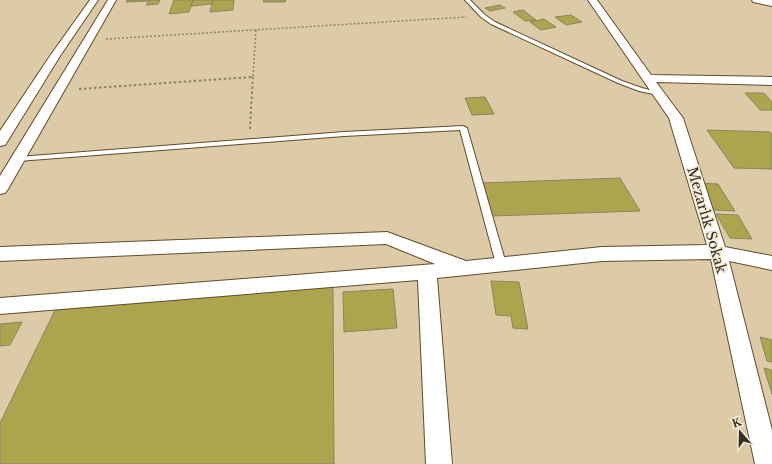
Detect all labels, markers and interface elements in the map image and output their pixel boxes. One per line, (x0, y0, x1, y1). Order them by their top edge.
street label: Mezarlık Sokak (683, 165, 731, 276)
north arrow (720, 412, 760, 452)
text: K (730, 414, 744, 431)

